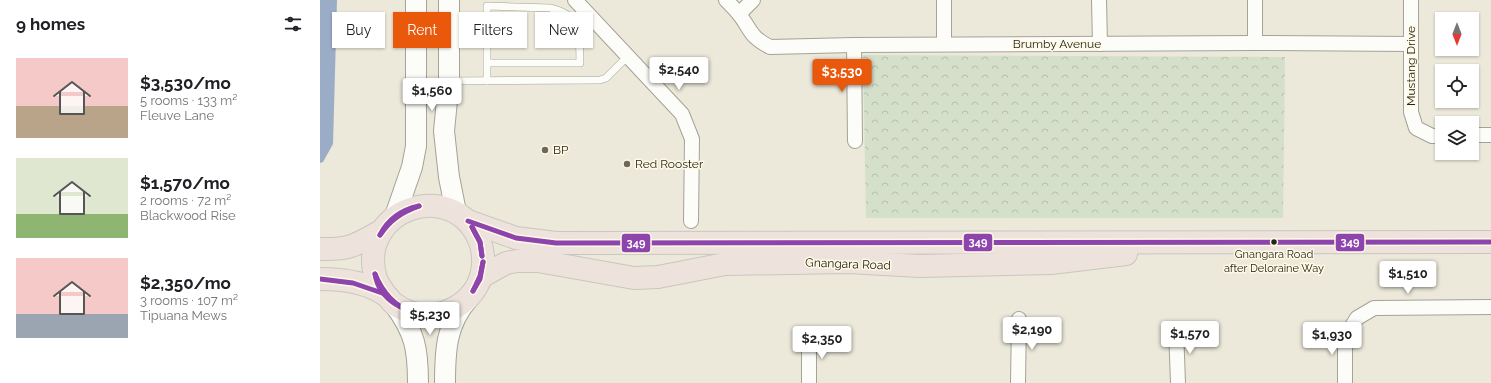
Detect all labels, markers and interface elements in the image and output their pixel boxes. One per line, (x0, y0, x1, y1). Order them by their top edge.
chip: Buy (332, 12, 385, 48)
chip: Rent (393, 12, 451, 48)
chip: Filters (459, 12, 527, 48)
chip: New (535, 12, 593, 48)
north arrow (1435, 12, 1479, 56)
map controls (1435, 12, 1479, 160)
icon: filters (282, 13, 304, 35)
text: 9 homes (16, 14, 85, 34)
street label: Mustang Drive (1404, 26, 1418, 106)
street label: Brumby Avenue (1013, 37, 1101, 51)
pin: $2,540 (646, 57, 712, 91)
pin: $3,530 (809, 59, 875, 93)
text: $2,540 (658, 62, 700, 77)
text: $3,530 (822, 64, 862, 79)
button: locate (1435, 64, 1479, 108)
text: $3,530/mo (140, 73, 231, 93)
icon: home (48, 74, 96, 122)
pin: $1,560 (399, 78, 465, 112)
text: $1,560 (412, 83, 452, 98)
text: 5 rooms · 133 m² (140, 93, 237, 108)
text: Fleuve Lane (140, 108, 214, 123)
button: layers (1435, 116, 1479, 160)
place label: BP (553, 143, 569, 157)
marker: BP (540, 145, 550, 155)
place label: Red Rooster (635, 157, 704, 171)
marker: Red Rooster (622, 159, 632, 169)
text: $1,570/mo (140, 173, 230, 193)
icon: home (48, 174, 96, 222)
text: 2 rooms · 72 m² (140, 193, 231, 208)
text: Blackwood Rise (140, 208, 236, 223)
line badge: 349 (621, 233, 651, 253)
line badge: 349 (963, 233, 993, 252)
line badge: 349 (1335, 233, 1365, 252)
text: 349 (969, 236, 988, 249)
text: 349 (1341, 236, 1360, 249)
text: 349 (627, 237, 646, 250)
marker: Gnangara Road after Deloraine Way (1269, 237, 1279, 247)
place label: Gnangara Road after Deloraine Way (1224, 248, 1324, 275)
street label: Gnangara Road (805, 256, 891, 272)
pin: $1,510 (1375, 261, 1441, 295)
text: $1,510 (1388, 266, 1428, 281)
text: $2,350/mo (140, 273, 231, 293)
icon: home (48, 274, 96, 322)
text: 3 rooms · 107 m² (140, 293, 238, 308)
pin: $5,230 (397, 302, 463, 336)
text: $5,230 (409, 307, 451, 322)
text: Tipuana Mews (140, 308, 227, 323)
pin: $2,190 (999, 317, 1065, 351)
pin: $1,570 (1157, 321, 1223, 355)
text: $2,190 (1012, 322, 1052, 337)
pin: $1,930 (1299, 322, 1365, 356)
pin: $2,350 (789, 326, 855, 360)
text: $1,570 (1170, 326, 1210, 341)
text: $1,930 (1312, 327, 1352, 342)
text: $2,350 (801, 331, 843, 346)

